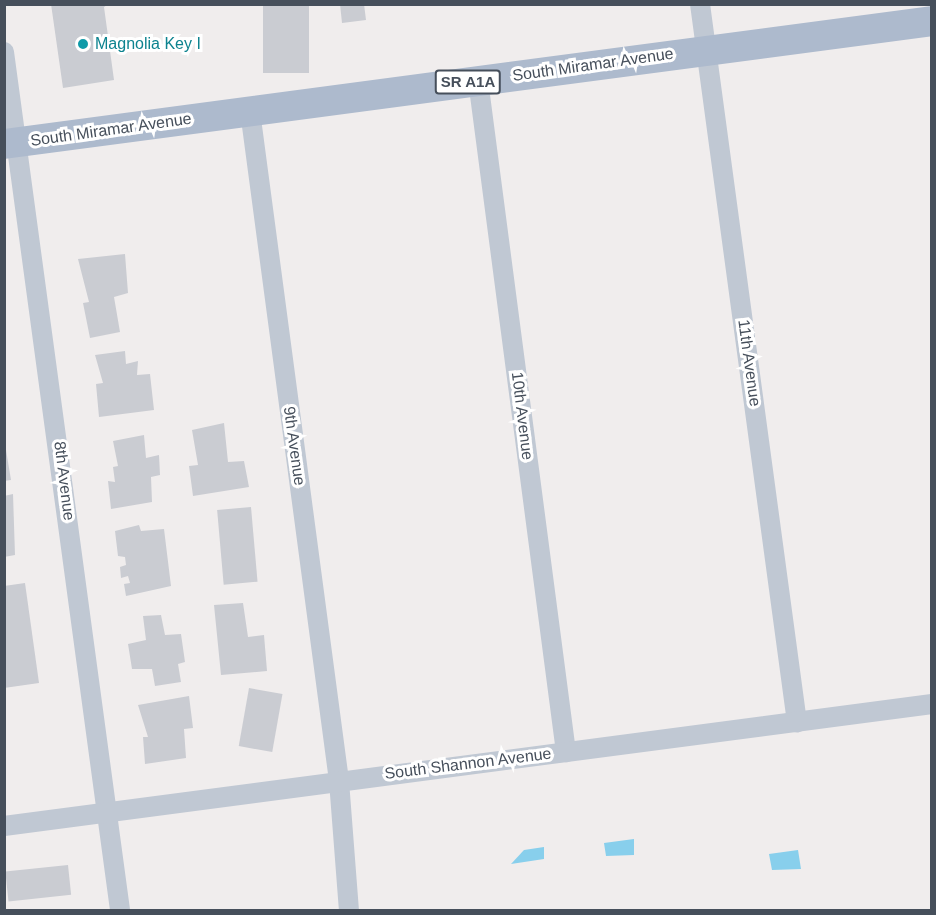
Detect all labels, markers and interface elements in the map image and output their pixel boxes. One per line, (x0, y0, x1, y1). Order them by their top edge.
place label: Magnolia Key I (95, 34, 201, 54)
marker: Magnolia Key I (76, 37, 90, 51)
street label: South Miramar Avenue (511, 44, 675, 86)
road number: SR A1A (434, 70, 502, 94)
street label: South Miramar Avenue (29, 109, 193, 151)
street label: 11th Avenue (733, 318, 765, 408)
street label: 10th Avenue (507, 370, 537, 462)
street label: 9th Avenue (279, 405, 309, 487)
street label: 8th Avenue (50, 440, 78, 522)
street label: South Shannon Avenue (383, 744, 553, 784)

